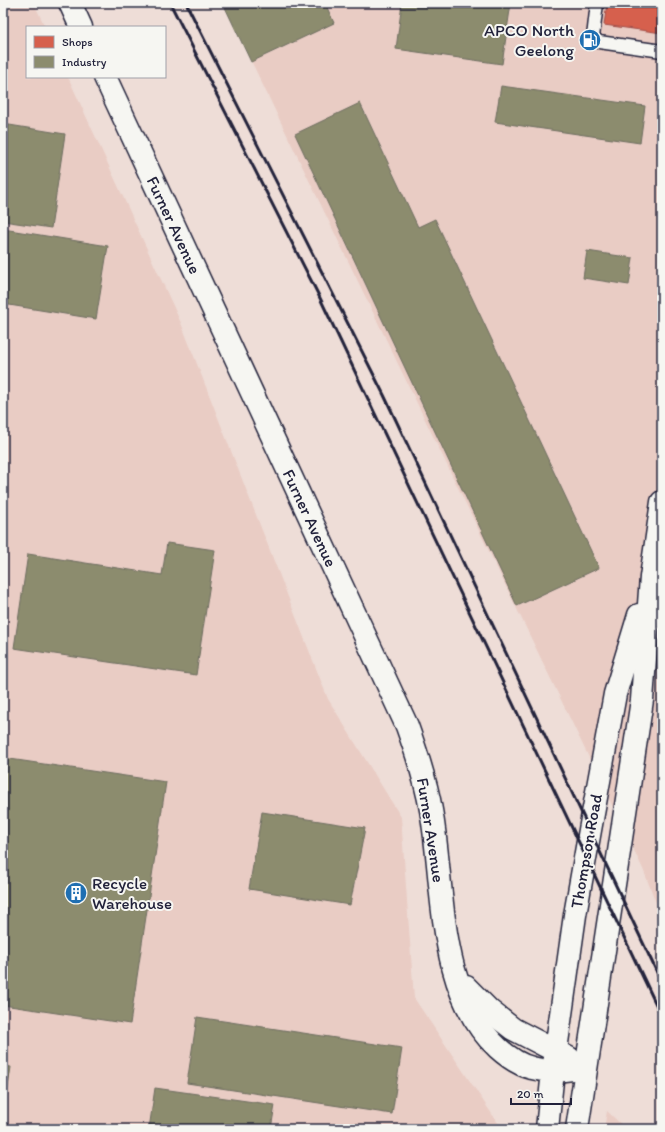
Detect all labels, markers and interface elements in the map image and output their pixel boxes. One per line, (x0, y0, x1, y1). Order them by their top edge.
place label: APCO North Geelong (484, 20, 574, 60)
legend (26, 26, 166, 78)
fuel station icon: APCO North Geelong (577, 27, 603, 53)
text: Shops (62, 35, 93, 49)
text: Industry (62, 55, 107, 69)
street label: Furner Avenue (143, 173, 205, 277)
street label: Furner Avenue (279, 466, 341, 570)
street label: Furner Avenue (413, 776, 449, 884)
street label: Thompson Road (566, 791, 606, 910)
place label: Recycle Warehouse (92, 873, 172, 913)
building icon: Recycle Warehouse (63, 880, 89, 906)
scale bar (511, 1080, 571, 1106)
text: 20 m (517, 1087, 544, 1101)

